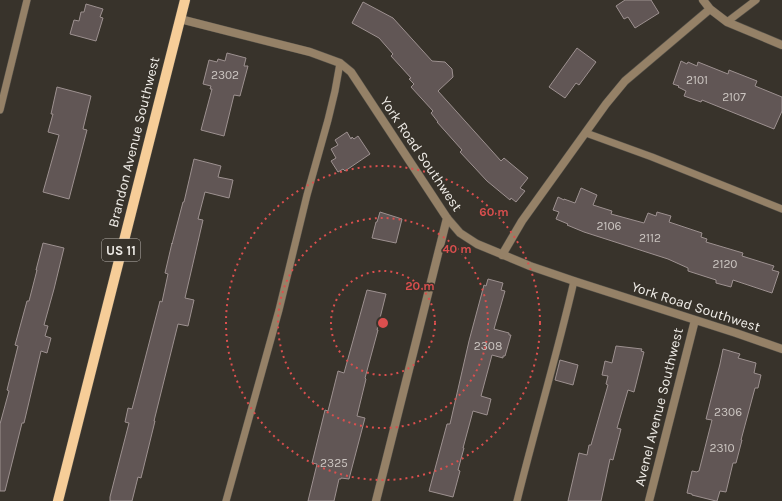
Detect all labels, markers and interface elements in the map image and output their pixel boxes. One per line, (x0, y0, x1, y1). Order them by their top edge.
street label: Brandon Avenue Southwest (105, 55, 163, 229)
house number: 2302 (211, 68, 239, 82)
house number: 2101 (686, 73, 708, 87)
house number: 2107 (722, 90, 746, 104)
street label: York Road Southwest (376, 93, 466, 215)
text: 60 m (479, 205, 509, 219)
house number: 2106 (597, 219, 622, 233)
house number: 2112 (639, 231, 661, 245)
road number: US 11 (102, 239, 140, 261)
text: 40 m (442, 242, 472, 256)
house number: 2120 (713, 257, 738, 271)
street label: York Road Southwest (629, 278, 763, 336)
text: 20 m (405, 279, 435, 293)
centre of rings (376, 316, 390, 330)
street label: Avenel Avenue Southwest (631, 326, 687, 488)
house number: 2308 (474, 339, 502, 353)
house number: 2306 (714, 405, 742, 419)
house number: 2310 (709, 441, 735, 455)
house number: 2325 (320, 456, 348, 470)

